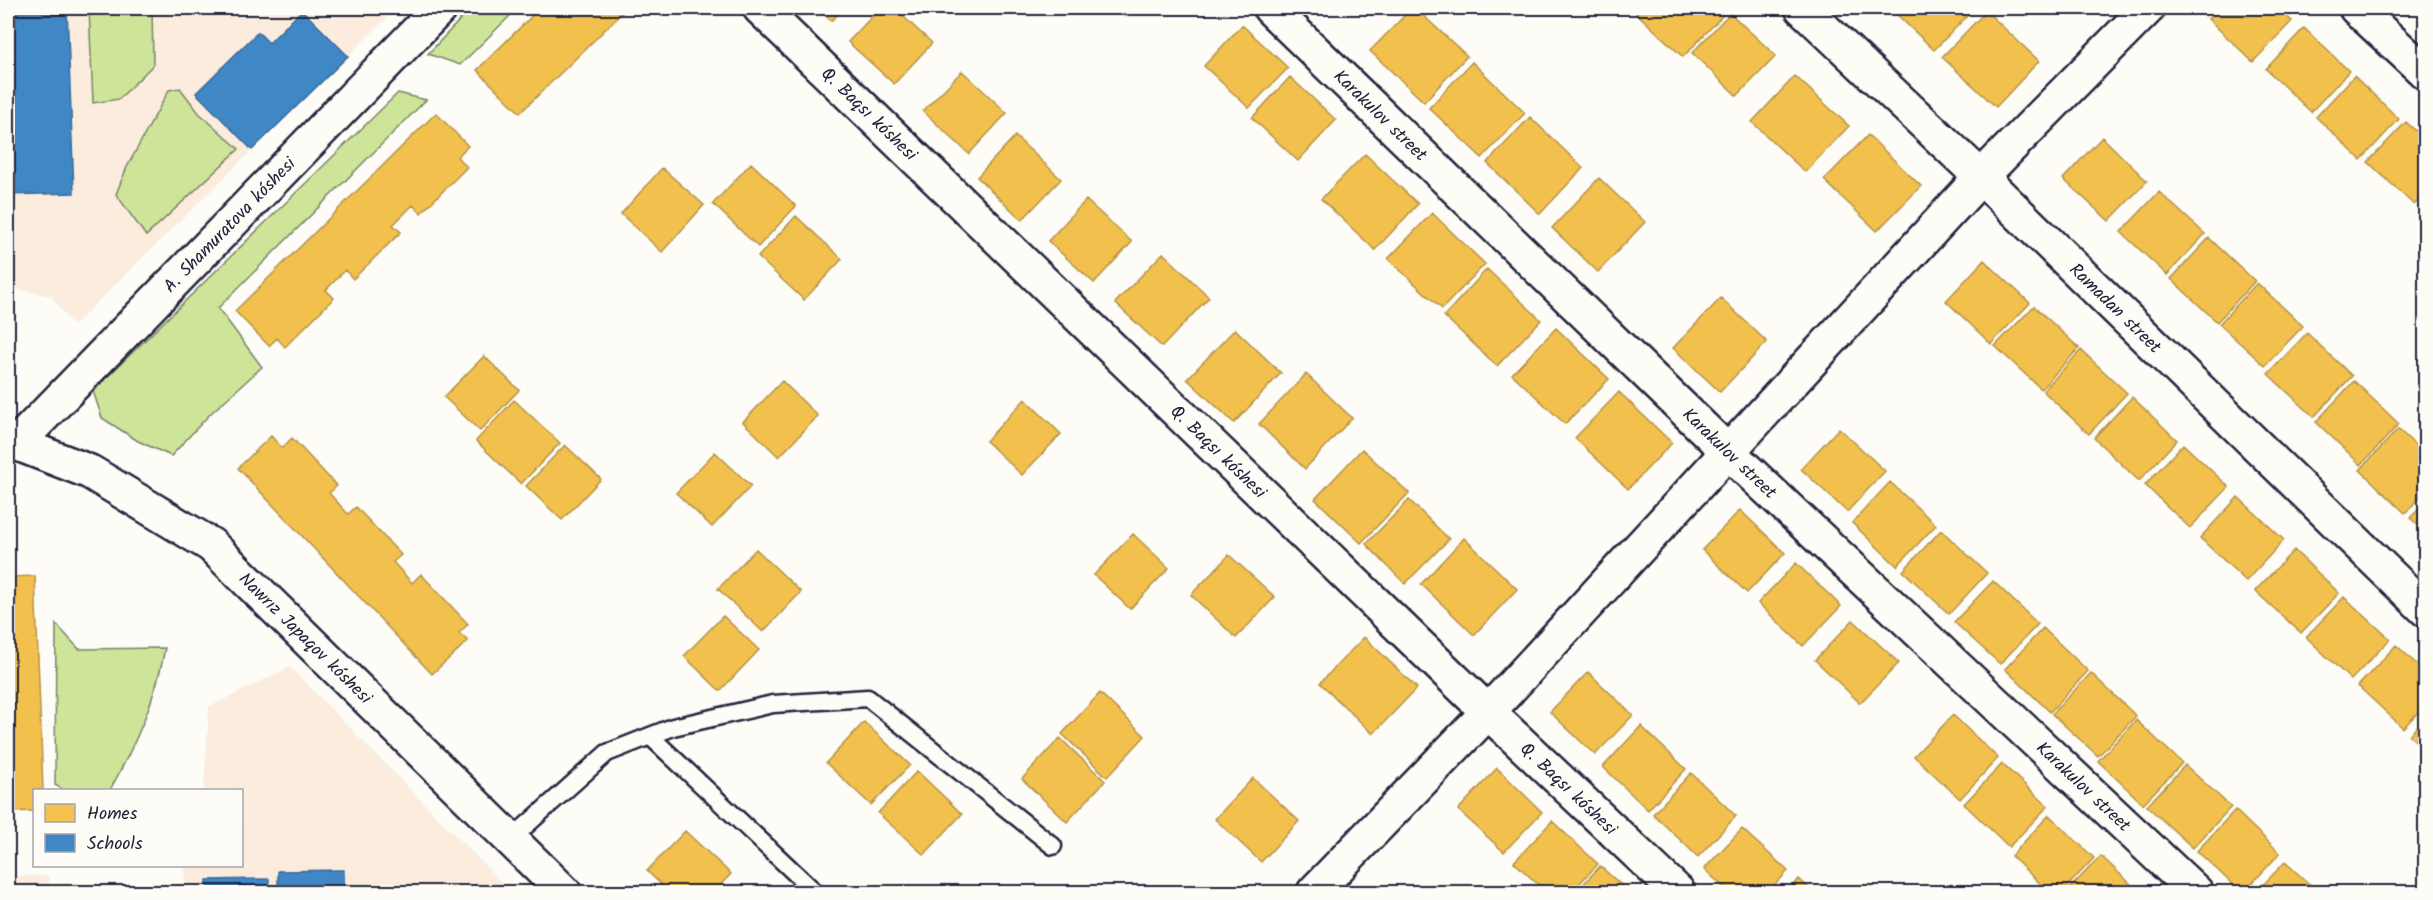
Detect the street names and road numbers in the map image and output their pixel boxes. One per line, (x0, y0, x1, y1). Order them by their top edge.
street label: Q. Baqsı kóshesi (813, 61, 924, 169)
street label: Karakulov street (1326, 63, 1434, 170)
street label: A. Shamuratova kóshesi (157, 151, 304, 300)
street label: Ramadan street (2062, 257, 2168, 362)
street label: Q. Baqsı kóshesi (1163, 399, 1273, 507)
street label: Karakulov street (1675, 402, 1784, 508)
street label: Nawrız Japaqov kóshesi (231, 566, 379, 712)
street label: Karakulov street (2028, 735, 2138, 840)
street label: Q. Baqsı kóshesi (1512, 736, 1624, 844)

